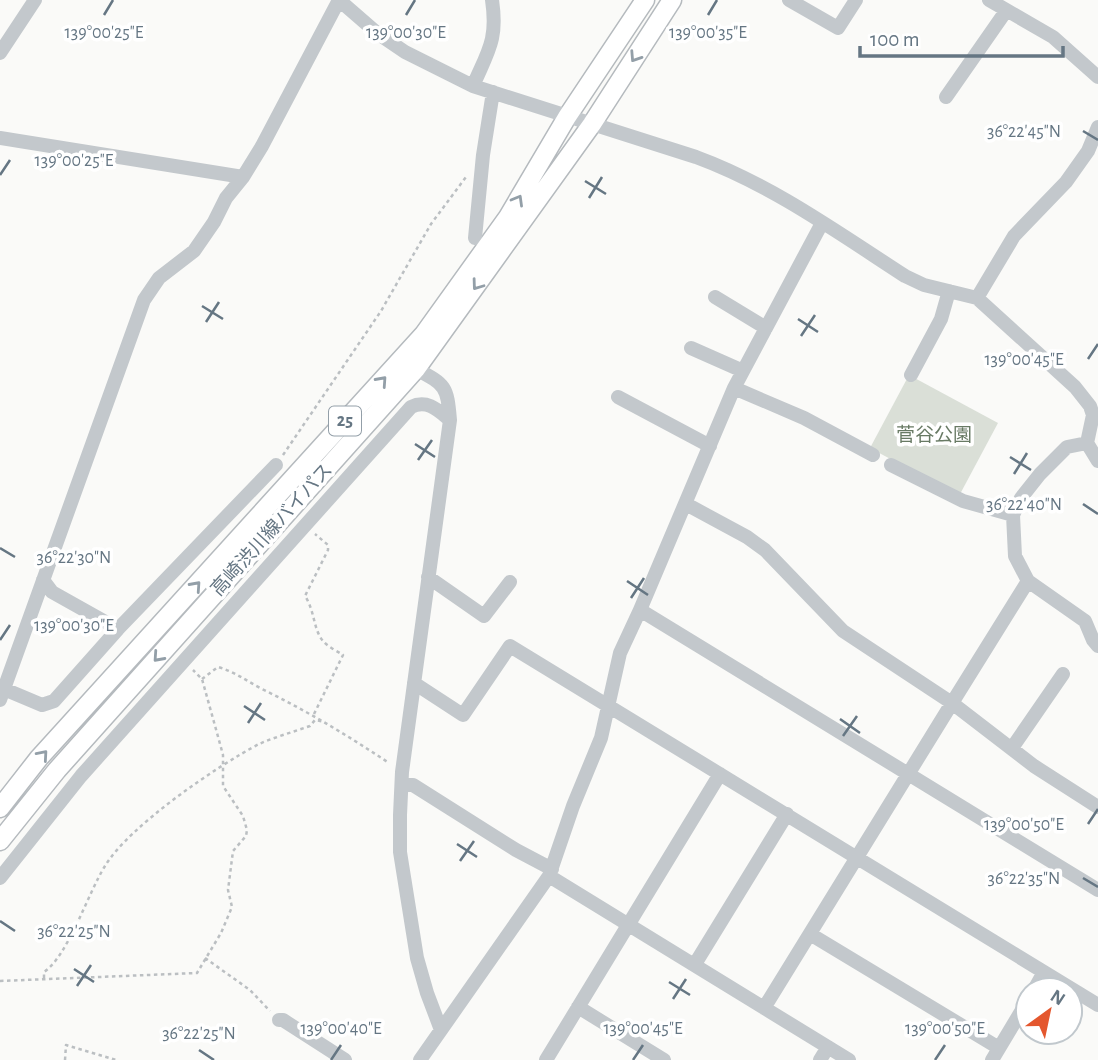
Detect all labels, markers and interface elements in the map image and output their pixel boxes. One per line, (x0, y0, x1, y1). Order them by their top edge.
scale bar (860, 14, 1063, 58)
text: 139°00'25"E (65, 24, 144, 42)
text: 139°00'30"E (366, 24, 446, 42)
text: 139°00'35"E (669, 24, 747, 42)
text: 100 m (870, 29, 920, 50)
one-way arrow (630, 50, 643, 63)
text: 36°22'45"N (987, 123, 1061, 141)
text: 139°00'25"E (35, 152, 114, 170)
one-way arrow (510, 194, 523, 207)
one-way arrow (473, 277, 486, 290)
text: 139°00'45"E (984, 351, 1064, 369)
one-way arrow (373, 376, 386, 389)
road number: 25 (329, 407, 361, 436)
park label: 菅谷公園 (896, 424, 972, 445)
street label: 高崎渋川線バイパス (207, 460, 336, 600)
text: 36°22'40"N (986, 496, 1062, 514)
text: 36°22'30"N (37, 549, 111, 567)
one-way arrow (187, 581, 200, 594)
text: 139°00'30"E (34, 617, 114, 635)
one-way arrow (154, 649, 167, 662)
one-way arrow (35, 750, 47, 763)
text: 139°00'50"E (984, 816, 1064, 834)
text: 36°22'35"N (988, 870, 1060, 888)
text: 36°22'25"N (37, 923, 111, 941)
north arrow (1014, 976, 1084, 1046)
text: N (1047, 986, 1068, 1010)
text: 139°00'40"E (300, 1020, 382, 1038)
text: 139°00'45"E (603, 1020, 683, 1038)
text: 139°00'50"E (905, 1020, 985, 1038)
text: 36°22'25"N (162, 1025, 236, 1043)

